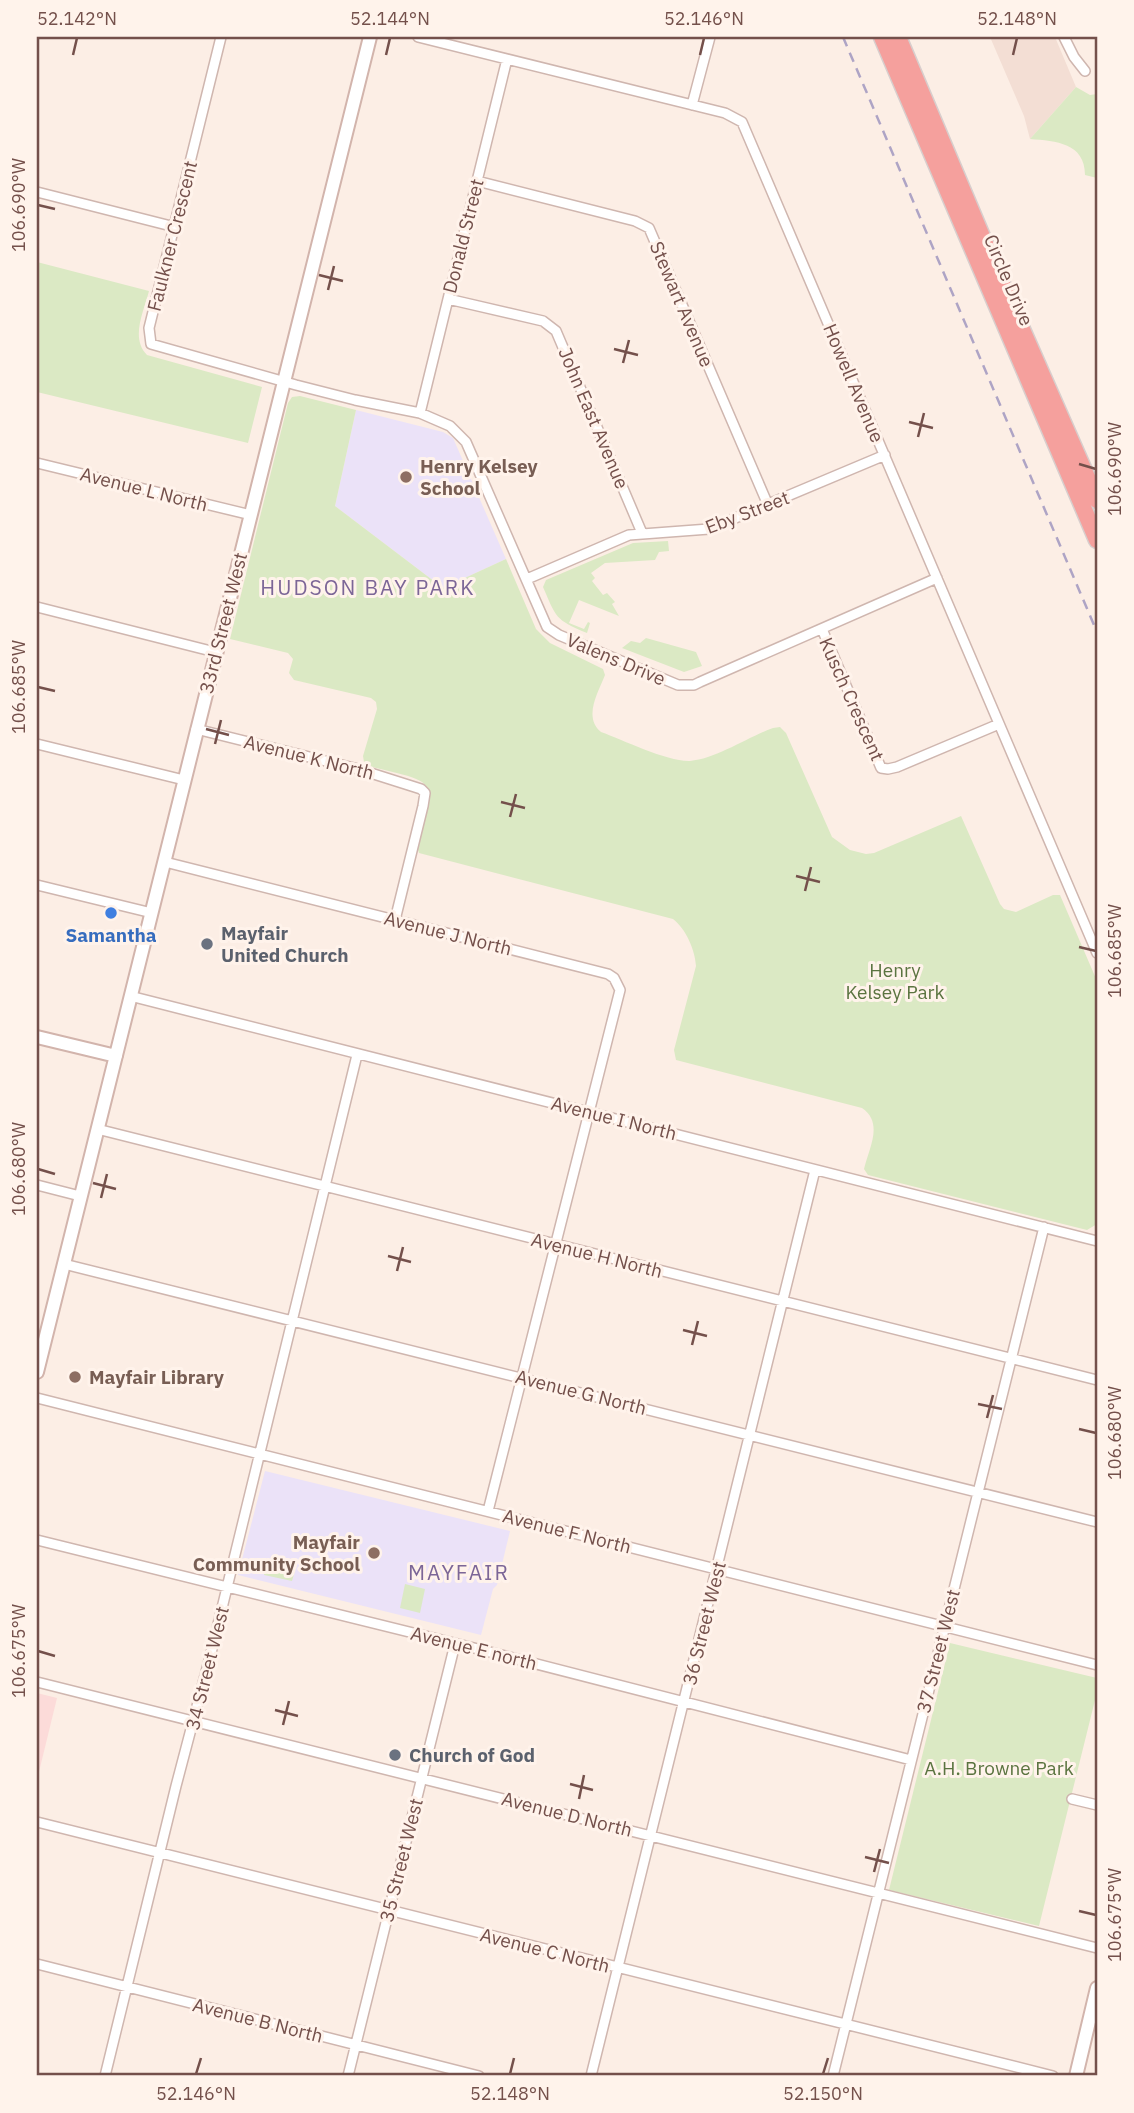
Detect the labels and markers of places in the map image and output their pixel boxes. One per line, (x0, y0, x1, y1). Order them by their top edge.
place label: Henry Kelsey School (420, 454, 539, 500)
marker: Henry Kelsey School (398, 469, 414, 485)
marker: Samantha (103, 905, 119, 921)
place label: Mayfair United Church (221, 921, 349, 967)
place label: Samantha (65, 923, 157, 947)
marker: Mayfair United Church (199, 936, 215, 952)
place label: Mayfair Library (89, 1365, 225, 1389)
marker: Mayfair Library (67, 1369, 83, 1385)
place label: Mayfair Community School (193, 1530, 360, 1576)
marker: Mayfair Community School (366, 1545, 382, 1561)
place label: Church of God (409, 1743, 535, 1767)
marker: Church of God (387, 1747, 403, 1763)

